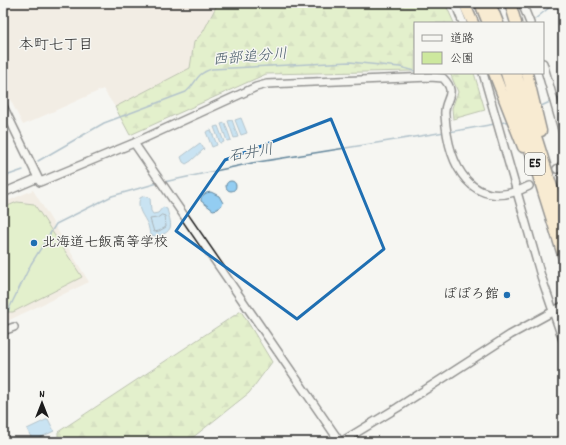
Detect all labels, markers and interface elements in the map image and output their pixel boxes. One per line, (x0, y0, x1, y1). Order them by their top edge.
legend (414, 22, 544, 74)
text: 道路 (450, 31, 474, 48)
district label: 本町七丁目 (18, 35, 94, 57)
water label: 西部追分川 (212, 44, 288, 72)
text: 公園 (450, 51, 474, 68)
water label: 石井川 (227, 139, 275, 169)
road number: E5 (525, 153, 545, 175)
place label: 北海道七飯高等学校 (42, 233, 168, 253)
marker: 北海道七飯高等学校 (29, 238, 39, 248)
place label: ぽぽろ館 (443, 285, 499, 305)
marker: ぽぽろ館 (502, 290, 512, 300)
north arrow (22, 383, 62, 423)
text: N (39, 387, 45, 403)

